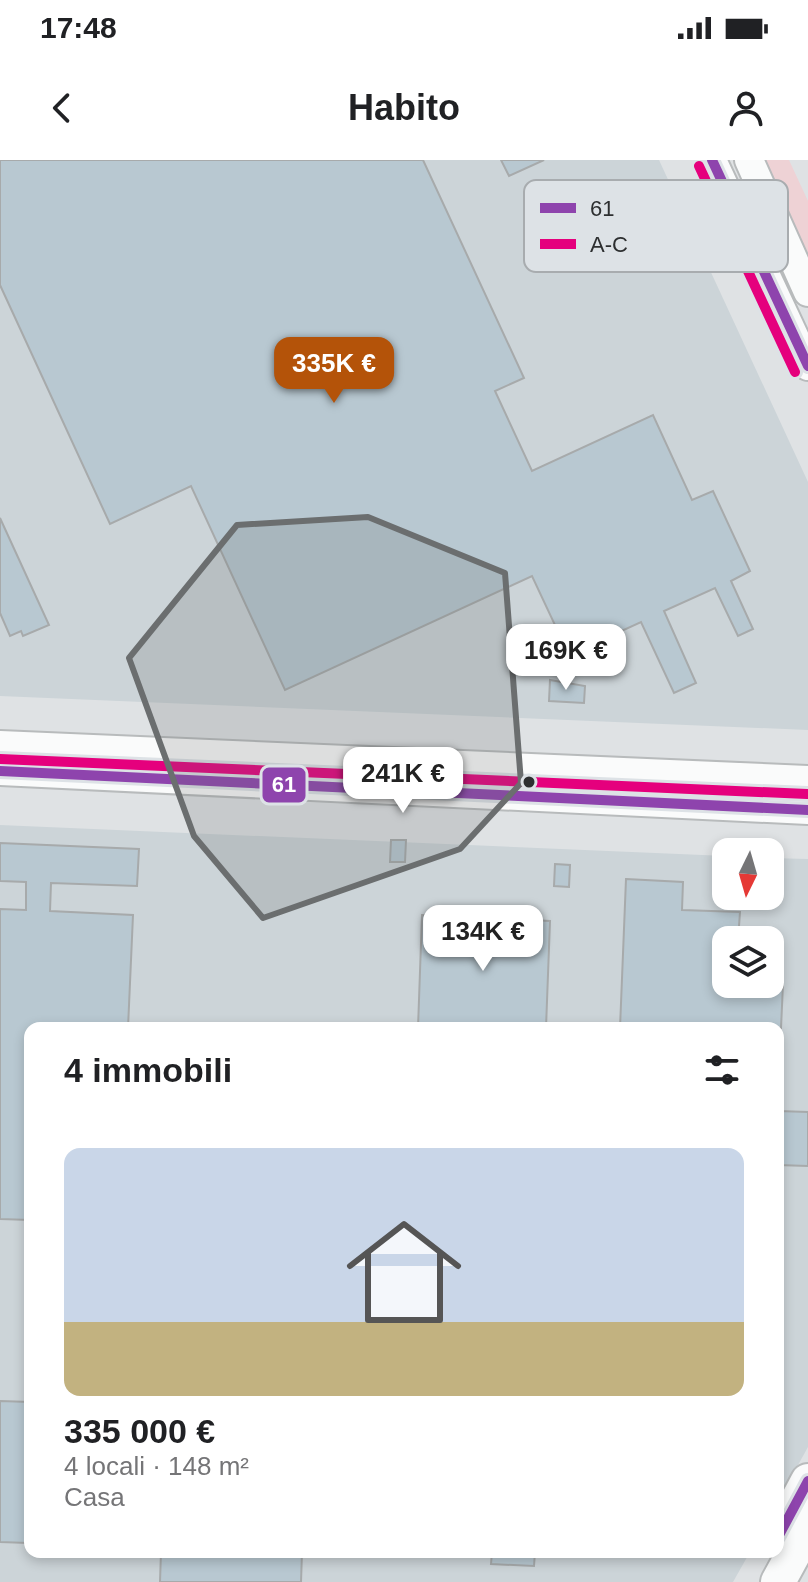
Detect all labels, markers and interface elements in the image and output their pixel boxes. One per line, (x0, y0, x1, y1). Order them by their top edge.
text: 17:48 (40, 11, 117, 44)
icon: back (40, 86, 84, 130)
icon: person (724, 86, 768, 130)
text: Habito (348, 87, 460, 128)
legend (524, 180, 788, 272)
text: 61 (590, 196, 614, 221)
text: A-C (590, 232, 628, 257)
pin: 335K € (269, 337, 399, 405)
text: 335K € (292, 348, 376, 378)
pin: 169K € (501, 624, 631, 692)
text: 169K € (524, 635, 608, 665)
pin: 241K € (338, 747, 468, 815)
text: 241K € (361, 758, 445, 788)
line badge: 61 (261, 766, 307, 804)
text: 61 (272, 772, 296, 797)
unlabelled marker (521, 774, 537, 790)
north arrow (712, 838, 784, 910)
map controls (712, 838, 784, 998)
pin: 134K € (418, 905, 548, 973)
text: 134K € (441, 916, 525, 946)
button: layers (712, 926, 784, 998)
icon: filters (700, 1048, 744, 1092)
text: 4 immobili (64, 1051, 232, 1089)
icon: home (332, 1200, 476, 1344)
text: 335 000 € (64, 1412, 215, 1450)
text: 4 locali · 148 m² (64, 1451, 249, 1481)
text: Casa (64, 1482, 125, 1512)

